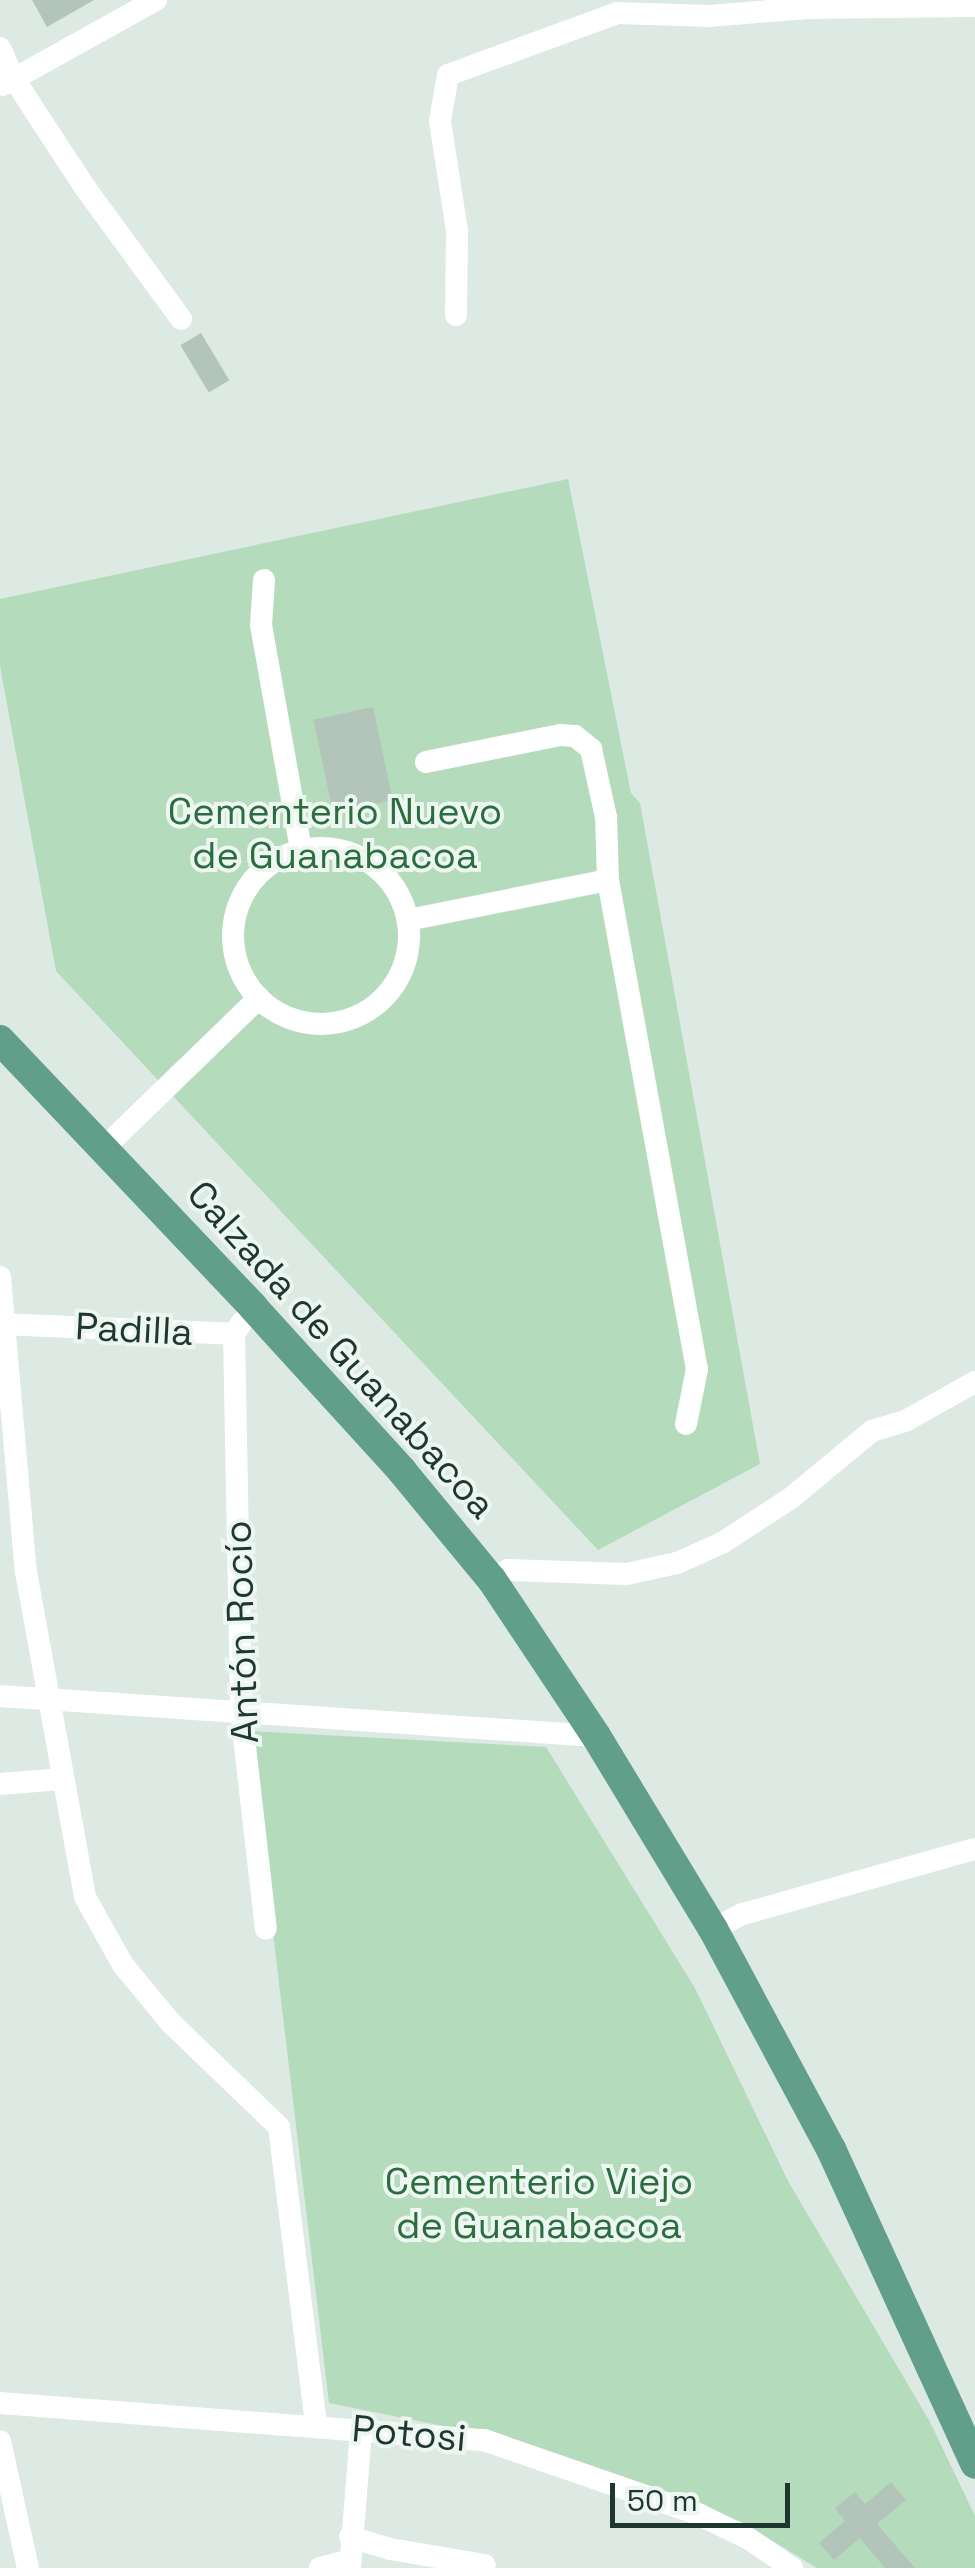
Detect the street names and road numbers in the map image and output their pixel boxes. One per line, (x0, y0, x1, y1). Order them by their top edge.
street label: Calzada de Guanabacoa (177, 1172, 505, 1528)
street label: Padilla (74, 1304, 194, 1356)
street label: Antón Rocío (215, 1520, 269, 1744)
street label: Potosi (350, 2406, 468, 2462)

